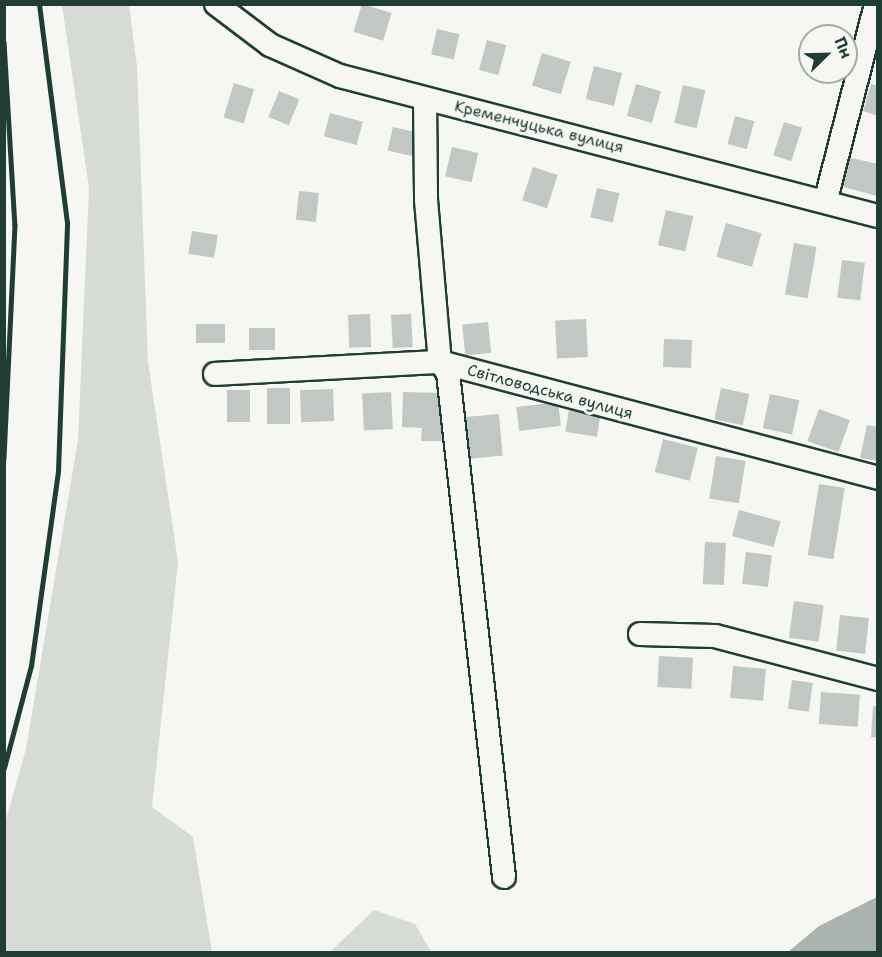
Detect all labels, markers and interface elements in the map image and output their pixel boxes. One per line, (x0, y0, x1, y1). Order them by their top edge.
north arrow (798, 24, 858, 84)
text: Пн (829, 34, 857, 61)
street label: Кременчуцька вулиця (452, 97, 626, 157)
street label: Світловодська вулиця (465, 361, 635, 423)

